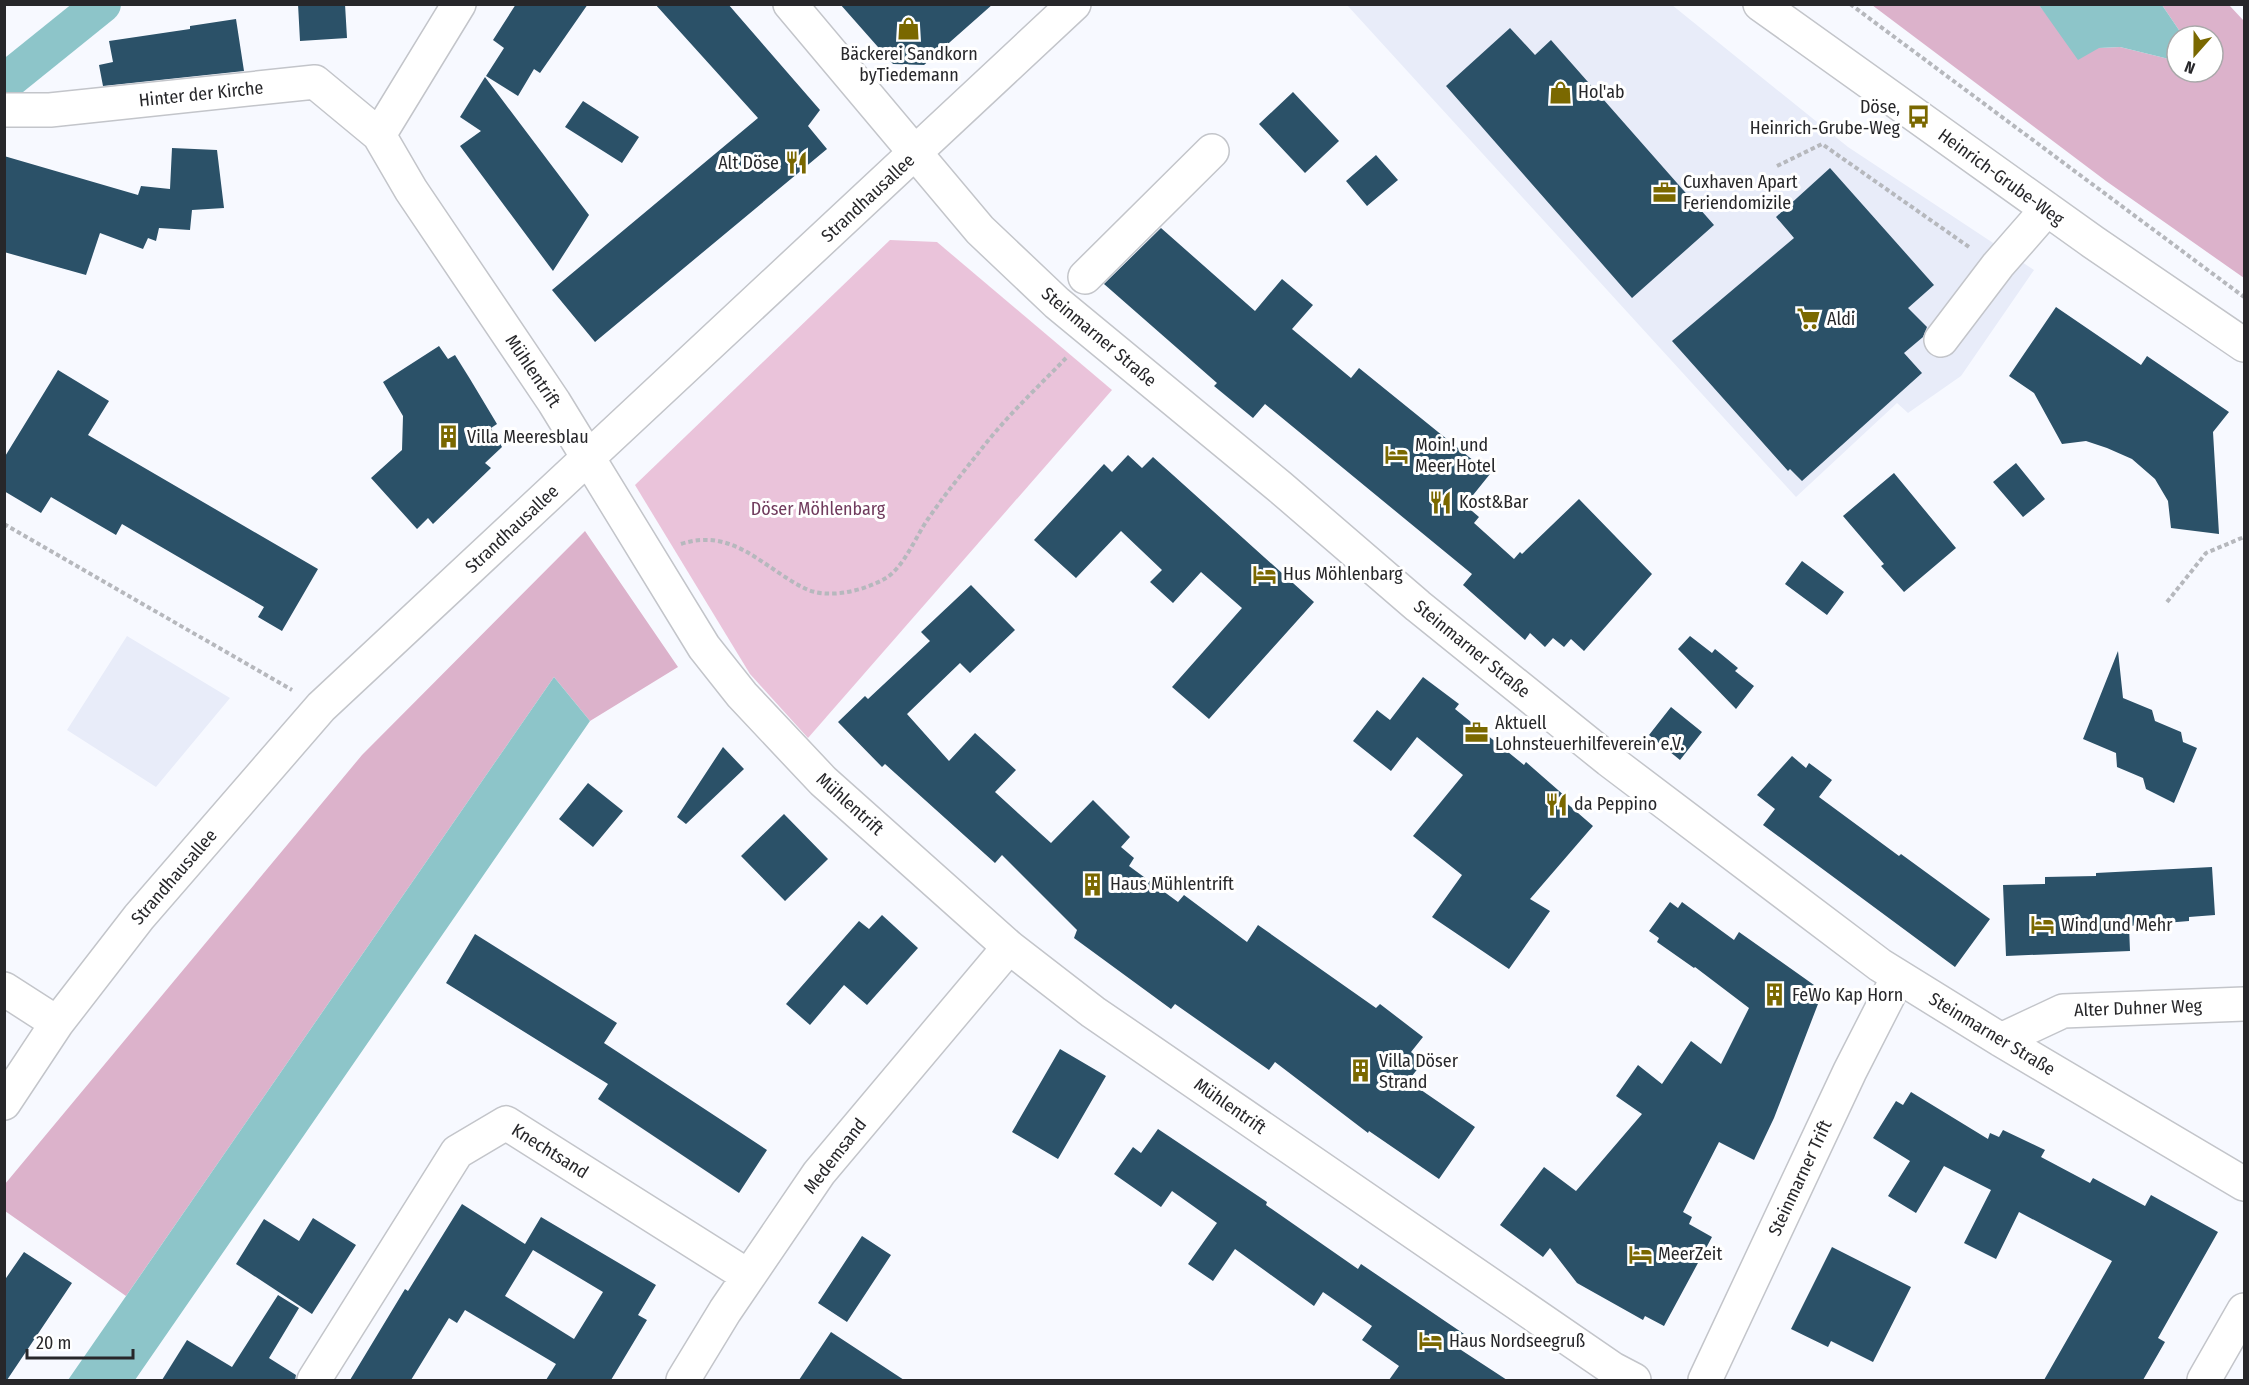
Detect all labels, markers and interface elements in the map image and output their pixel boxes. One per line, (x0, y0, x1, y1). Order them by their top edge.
shop icon: Bäckerei Sandkorn byTiedemann (896, 15, 922, 41)
north arrow (2165, 24, 2225, 84)
place label: Bäckerei Sandkorn byTiedemann (840, 43, 978, 86)
text: N (2182, 57, 2198, 78)
street label: Hinter der Kirche (138, 77, 264, 111)
shop icon: Hol'ab (1547, 79, 1573, 105)
place label: Hol'ab (1578, 81, 1625, 103)
place label: Döse, Heinrich-Grube-Weg (1750, 96, 1901, 139)
bus stop icon: Döse, Heinrich-Grube-Weg (1905, 104, 1931, 130)
street label: Heinrich-Grube-Weg (1934, 124, 2069, 230)
street label: Strandhausallee (817, 149, 919, 247)
restaurant icon: Alt Döse (784, 150, 810, 176)
place label: Alt Döse (718, 152, 779, 174)
place label: Cuxhaven Apart Feriendomizile (1683, 171, 1798, 214)
office icon: Cuxhaven Apart Feriendomizile (1652, 179, 1678, 205)
street label: Steinmarner Straße (1037, 283, 1161, 392)
supermarket icon: Aldi (1796, 306, 1822, 332)
place label: Aldi (1827, 308, 1855, 330)
street label: Mühlentrift (501, 331, 565, 412)
building icon: Villa Meeresblau (436, 424, 462, 450)
place label: Villa Meeresblau (467, 426, 589, 448)
place label: Moin! und Meer Hotel (1415, 434, 1496, 477)
hotel icon: Moin! und Meer Hotel (1384, 442, 1410, 468)
street label: Strandhausallee (461, 480, 563, 578)
restaurant icon: Kost&Bar (1428, 489, 1454, 515)
place label: Kost&Bar (1459, 491, 1529, 513)
park label: Döser Möhlenbarg (751, 498, 886, 520)
hotel icon: Hus Möhlenbarg (1252, 561, 1278, 587)
place label: Hus Möhlenbarg (1283, 563, 1403, 585)
street label: Steinmarner Straße (1409, 595, 1535, 703)
place label: Aktuell Lohnsteuerhilfeverein e.V. (1495, 712, 1684, 755)
office icon: Aktuell Lohnsteuerhilfeverein e.V. (1464, 720, 1490, 746)
street label: Mühlentrift (812, 768, 888, 840)
restaurant icon: da Peppino (1543, 791, 1569, 817)
place label: da Peppino (1574, 793, 1657, 815)
street label: Strandhausallee (126, 825, 222, 929)
building icon: Haus Mühlentrift (1079, 871, 1105, 897)
place label: Haus Mühlentrift (1110, 873, 1234, 895)
hotel icon: Wind und Mehr (2030, 912, 2056, 938)
place label: Wind und Mehr (2061, 914, 2173, 936)
building icon: FeWo Kap Horn (1761, 982, 1787, 1008)
place label: FeWo Kap Horn (1792, 984, 1903, 1006)
street label: Steinmarner Straße (1925, 988, 2059, 1080)
street label: Alter Duhner Weg (2074, 995, 2203, 1021)
place label: Villa Döser Strand (1379, 1050, 1459, 1093)
building icon: Villa Döser Strand (1348, 1058, 1374, 1084)
street label: Mühlentrift (1190, 1073, 1270, 1139)
street label: Medemsand (799, 1114, 871, 1198)
street label: Steinmarner Trift (1764, 1116, 1836, 1239)
street label: Knechtsand (507, 1119, 593, 1183)
hotel icon: MeerZeit (1627, 1241, 1653, 1267)
place label: MeerZeit (1658, 1243, 1722, 1265)
scale bar (27, 1322, 134, 1360)
hotel icon: Haus Nordseegruß (1418, 1328, 1444, 1354)
place label: Haus Nordseegruß (1449, 1330, 1586, 1352)
text: 20 m (36, 1332, 71, 1354)

